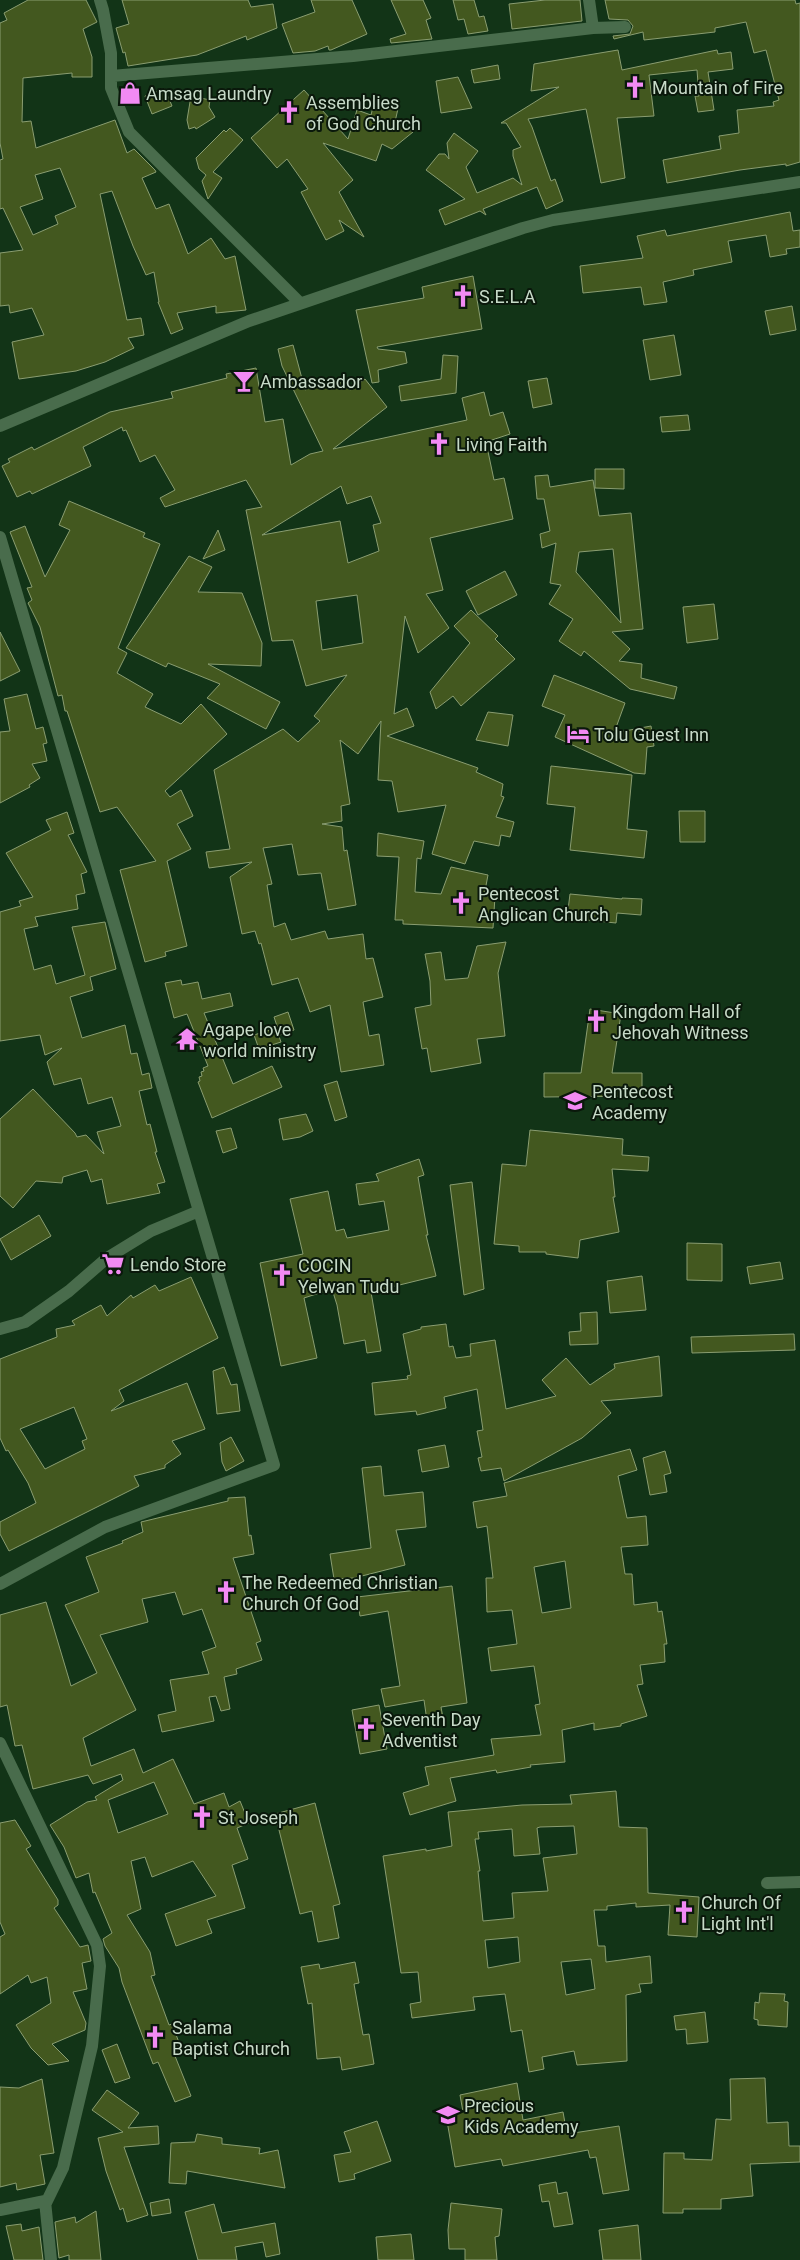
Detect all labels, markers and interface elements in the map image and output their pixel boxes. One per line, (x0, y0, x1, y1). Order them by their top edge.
church icon: Mountain of Fire (622, 74, 648, 100)
place label: Mountain of Fire (652, 77, 783, 98)
shop icon: Amsag Laundry (117, 80, 143, 106)
place label: Amsag Laundry (146, 83, 272, 104)
place label: Assemblies of God Church (306, 92, 421, 134)
church icon: Assemblies of God Church (276, 99, 302, 125)
church icon: S.E.L.A (450, 283, 476, 309)
place label: S.E.L.A (479, 286, 536, 307)
bar icon: Ambassador (231, 368, 257, 394)
place label: Ambassador (260, 371, 362, 392)
church icon: Living Faith (426, 431, 452, 457)
place label: Living Faith (456, 434, 547, 455)
hotel icon: Tolu Guest Inn (565, 721, 591, 747)
place label: Tolu Guest Inn (594, 724, 709, 745)
place label: Pentecost Anglican Church (478, 883, 609, 925)
church icon: Pentecost Anglican Church (448, 890, 474, 916)
place label: Kingdom Hall of Jehovah Witness (612, 1001, 749, 1043)
church icon: Kingdom Hall of Jehovah Witness (583, 1008, 609, 1034)
place label: Agape love world ministry (203, 1019, 317, 1061)
temple icon: Agape love world ministry (174, 1026, 200, 1052)
place label: Pentecost Academy (592, 1081, 673, 1123)
school or university icon: Pentecost Academy (562, 1088, 588, 1114)
supermarket icon: Lendo Store (100, 1251, 126, 1277)
place label: Lendo Store (130, 1254, 226, 1275)
place label: COCIN Yelwan Tudu (298, 1255, 399, 1297)
church icon: COCIN Yelwan Tudu (269, 1262, 295, 1288)
place label: The Redeemed Christian Church Of God (242, 1572, 438, 1614)
church icon: The Redeemed Christian Church Of God (213, 1579, 239, 1605)
place label: Seventh Day Adventist (382, 1709, 481, 1751)
church icon: Seventh Day Adventist (353, 1716, 379, 1742)
church icon: St Joseph (189, 1804, 215, 1830)
place label: St Joseph (218, 1807, 298, 1828)
place label: Church Of Light Int'l (701, 1892, 782, 1934)
church icon: Church Of Light Int'l (671, 1899, 697, 1925)
place label: Salama Baptist Church (172, 2017, 290, 2059)
church icon: Salama Baptist Church (142, 2024, 168, 2050)
place label: Precious Kids Academy (464, 2095, 579, 2137)
school or university icon: Precious Kids Academy (435, 2102, 461, 2128)

